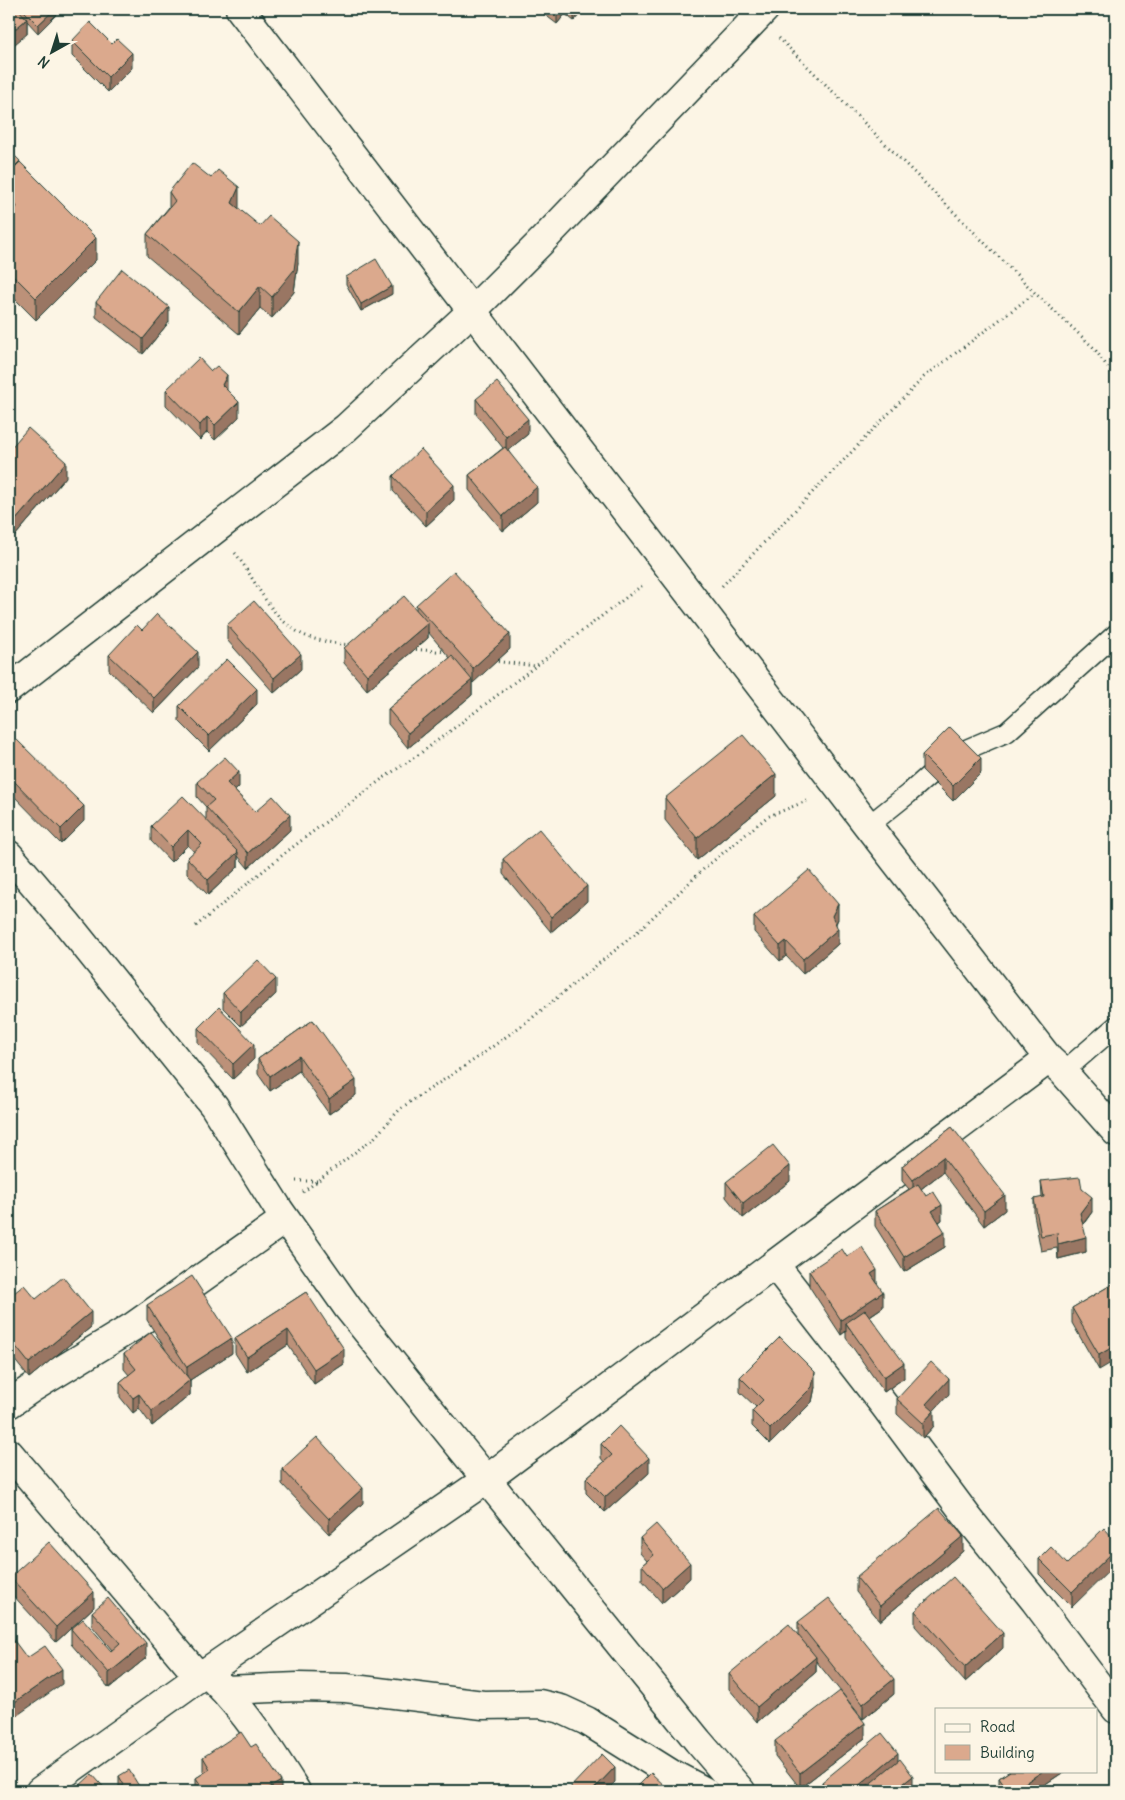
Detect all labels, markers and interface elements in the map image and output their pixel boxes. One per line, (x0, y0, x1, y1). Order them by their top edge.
north arrow (28, 28, 78, 78)
text: N (34, 52, 53, 72)
legend (935, 1708, 1098, 1772)
text: Road (980, 1717, 1015, 1736)
text: Building (980, 1743, 1035, 1762)

